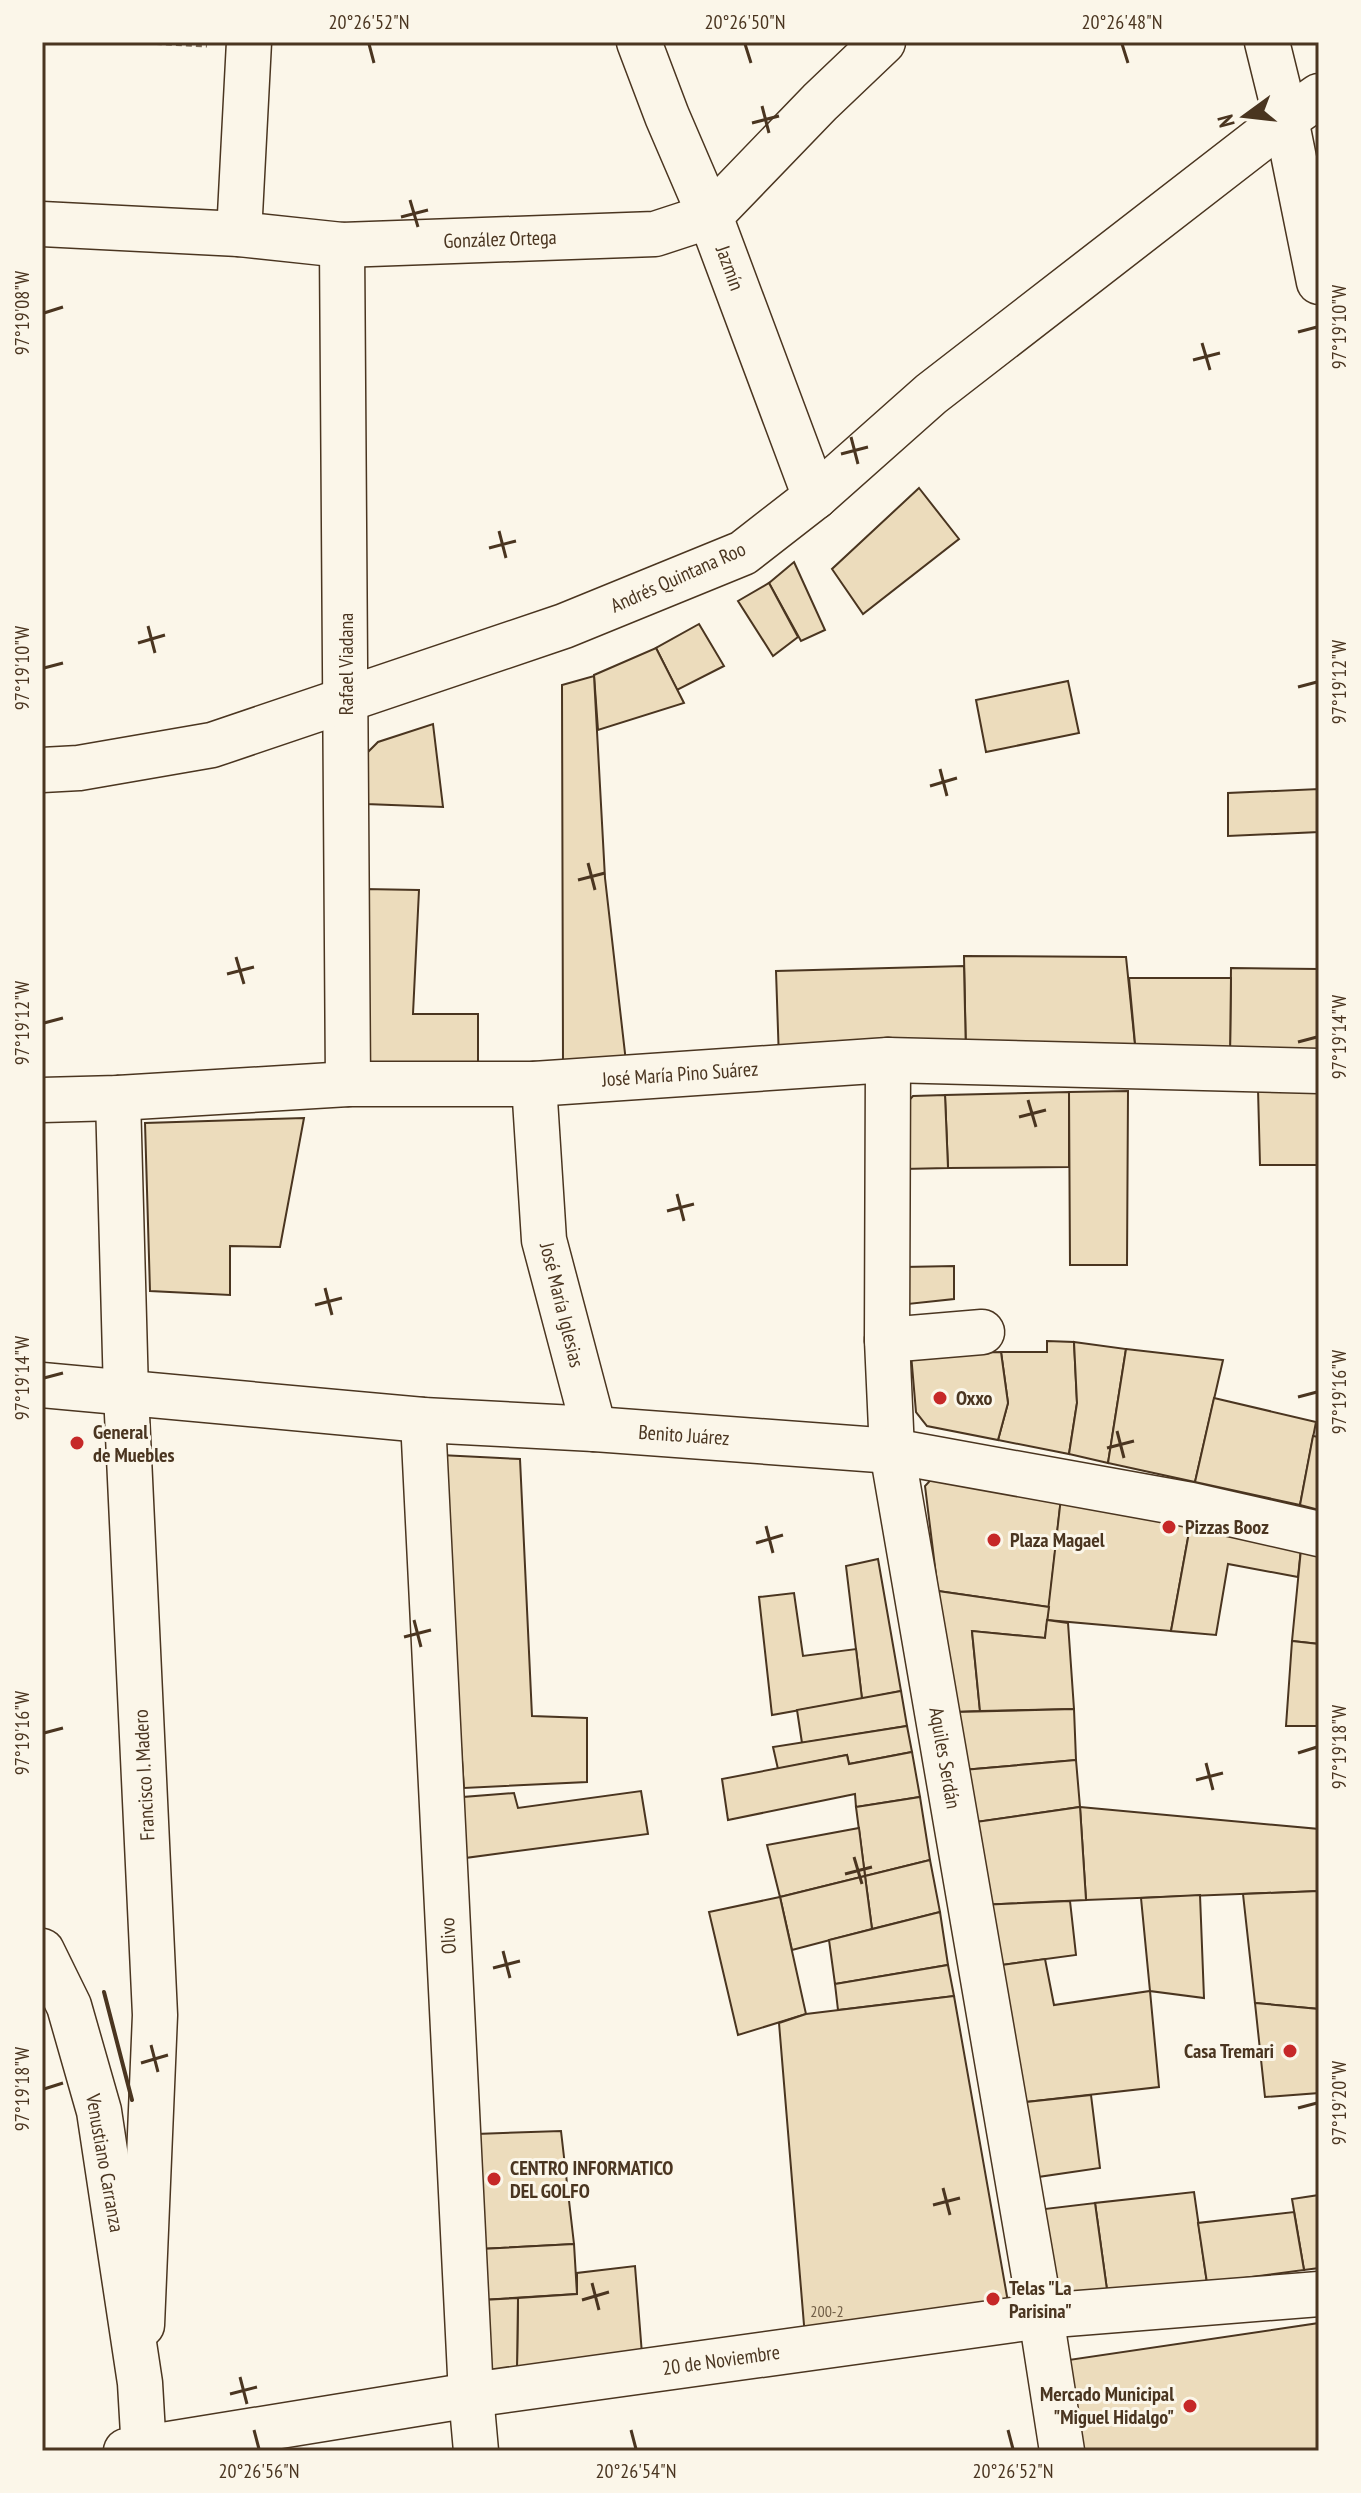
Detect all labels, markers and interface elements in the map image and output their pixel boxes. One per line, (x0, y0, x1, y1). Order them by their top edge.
text: 20°26'52"N (329, 9, 409, 35)
text: 20°26'50"N (705, 9, 785, 35)
text: 20°26'48"N (1082, 9, 1162, 35)
north arrow (1205, 76, 1285, 156)
text: N (1211, 112, 1241, 131)
street label: González Ortega (443, 224, 557, 254)
street label: Jazmín (710, 241, 750, 294)
text: 97°19'08"W (9, 270, 35, 355)
text: 97°19'10"W (1326, 284, 1352, 369)
street label: Andrés Quintana Roo (606, 536, 750, 618)
street label: Rafael Viadana (333, 613, 359, 715)
text: 97°19'10"W (9, 625, 35, 710)
text: 97°19'12"W (1326, 639, 1352, 724)
text: 97°19'12"W (9, 980, 35, 1065)
text: 97°19'14"W (1326, 994, 1352, 1079)
street label: José María Pino Suárez (600, 1056, 759, 1092)
street label: José María Iglesias (534, 1239, 590, 1370)
text: 97°19'14"W (9, 1335, 35, 1420)
text: 97°19'16"W (1326, 1349, 1352, 1434)
place label: Oxxo (956, 1385, 993, 1411)
marker: Oxxo (931, 1389, 949, 1407)
place label: General de Muebles (93, 1419, 175, 1468)
street label: Benito Juárez (638, 1419, 730, 1451)
marker: General de Muebles (68, 1434, 86, 1452)
place label: Pizzas Booz (1185, 1514, 1269, 1540)
marker: Pizzas Booz (1160, 1518, 1178, 1536)
place label: Plaza Magael (1010, 1527, 1105, 1553)
marker: Plaza Magael (985, 1531, 1003, 1549)
text: 97°19'16"W (9, 1690, 35, 1775)
text: 97°19'18"W (1326, 1704, 1352, 1789)
street label: Aquiles Serdán (923, 1705, 967, 1811)
street label: Francisco I. Madero (128, 1709, 160, 1841)
street label: Olivo (434, 1917, 462, 1955)
place label: Casa Tremari (1184, 2038, 1274, 2064)
marker: Casa Tremari (1281, 2042, 1299, 2060)
text: 97°19'18"W (9, 2046, 35, 2131)
text: 97°19'20"W (1326, 2060, 1352, 2145)
street label: Venustiano Carranza (80, 2091, 130, 2234)
place label: CENTRO INFORMATICO DEL GOLFO (510, 2155, 673, 2204)
marker: CENTRO INFORMATICO DEL GOLFO (485, 2170, 503, 2188)
place label: Telas "La Parisina" (1009, 2275, 1072, 2324)
marker: Telas "La Parisina" (984, 2290, 1002, 2308)
house number: 200-2 (810, 2301, 844, 2321)
street label: 20 de Noviembre (661, 2339, 781, 2381)
place label: Mercado Municipal "Miguel Hidalgo" (1040, 2381, 1174, 2430)
marker: Mercado Municipal "Miguel Hidalgo" (1181, 2397, 1199, 2415)
text: 20°26'56"N (219, 2458, 299, 2484)
text: 20°26'54"N (596, 2458, 676, 2484)
text: 20°26'52"N (973, 2458, 1053, 2484)

